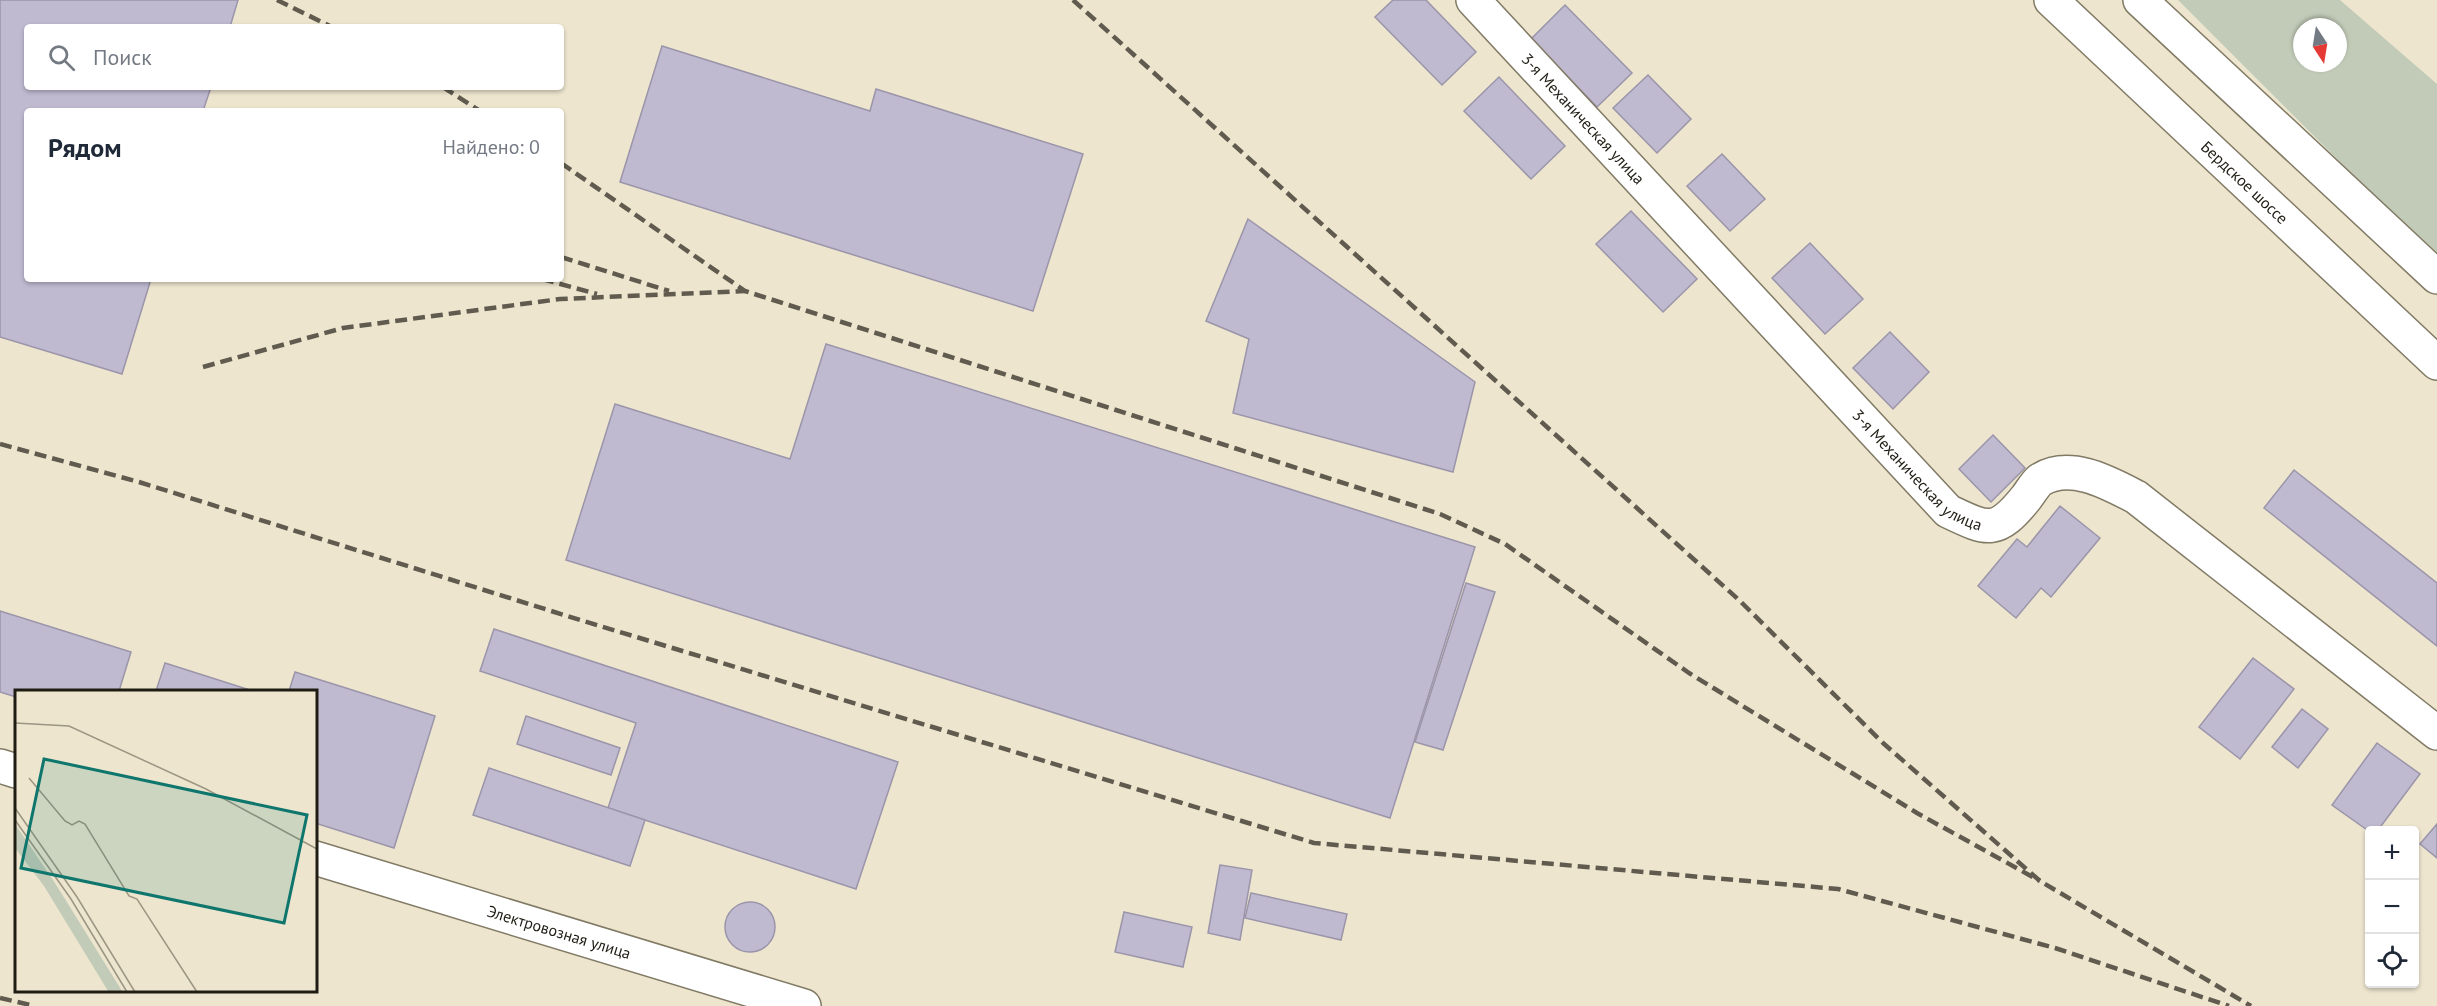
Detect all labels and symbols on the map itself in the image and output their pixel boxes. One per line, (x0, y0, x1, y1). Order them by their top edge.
north arrow (2293, 18, 2347, 72)
street label: 3-я Механическая улица (1518, 49, 1649, 188)
street label: Бердское шоссе (2197, 137, 2292, 228)
street label: 3-я Механическая улица (1848, 405, 1984, 535)
inset map (15, 690, 316, 991)
street label: Электровозная улица (485, 901, 633, 963)

